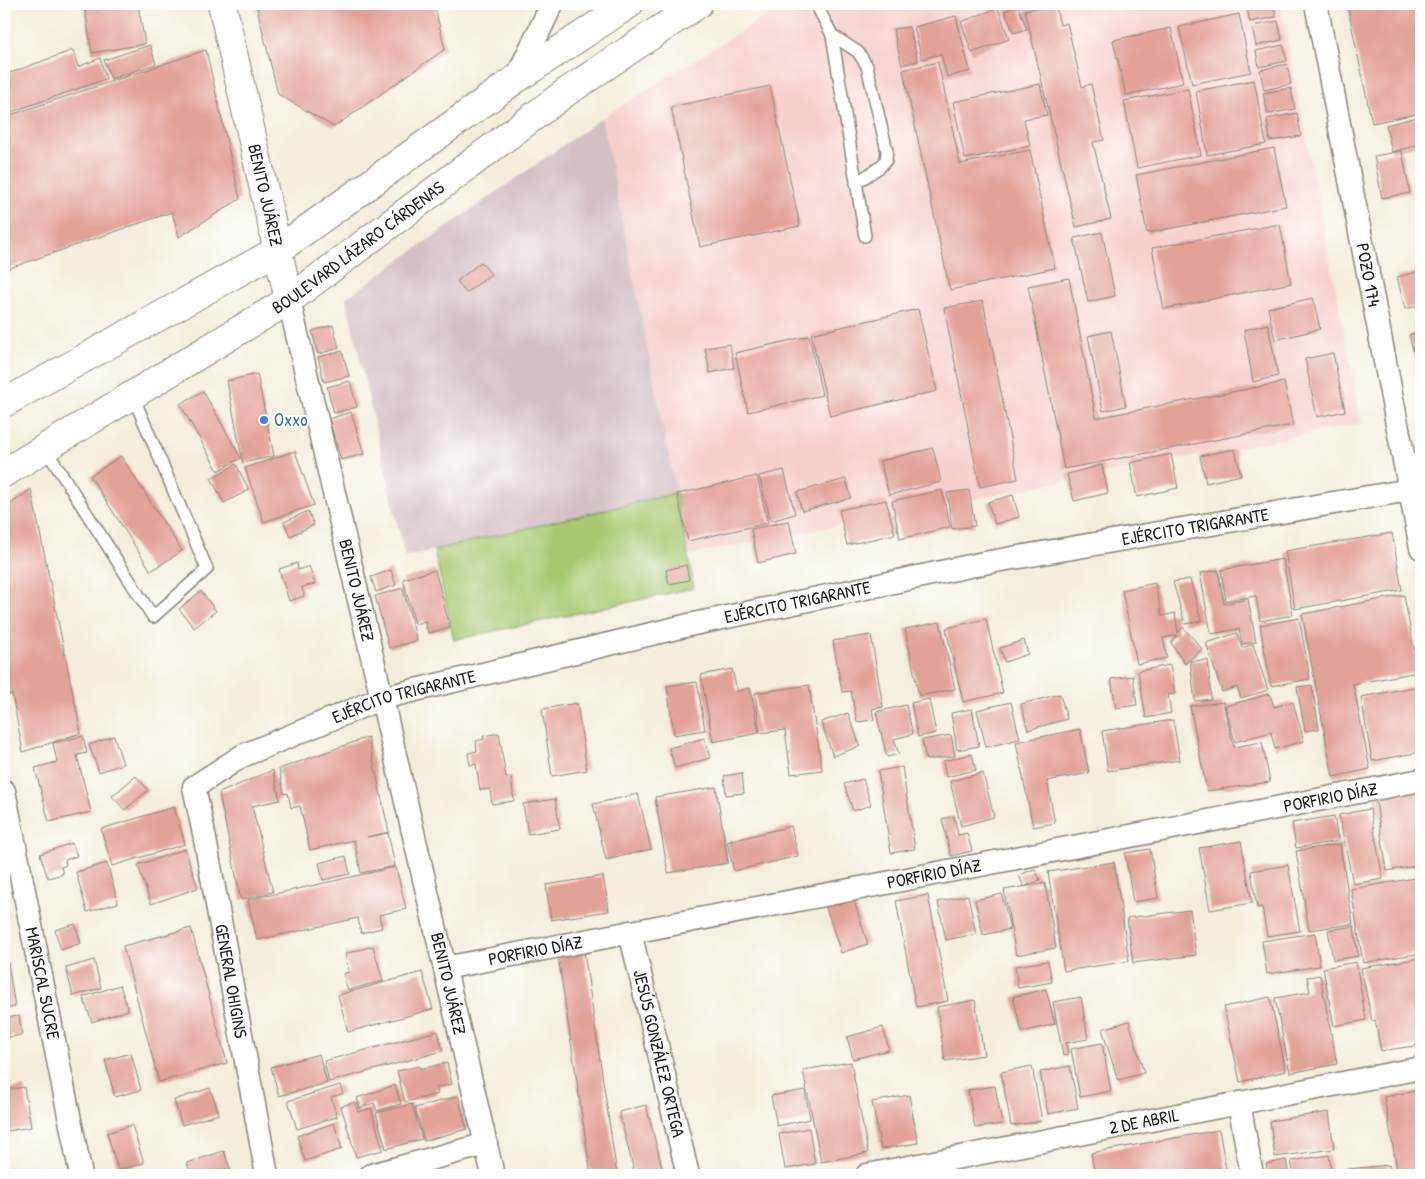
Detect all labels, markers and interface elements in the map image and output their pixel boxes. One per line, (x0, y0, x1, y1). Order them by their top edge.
street label: BENITO JUÁREZ (242, 141, 289, 249)
street label: BOULEVARD LÁZARO CÁRDENAS (267, 175, 449, 320)
street label: POZO 174 (1350, 241, 1387, 309)
place label: Oxxo (274, 407, 307, 432)
marker: Oxxo (258, 414, 270, 426)
street label: EJÉRCITO TRIGARANTE (1120, 501, 1271, 551)
street label: BENITO JUÁREZ (333, 537, 381, 644)
street label: EJÉRCITO TRIGARANTE (722, 574, 873, 629)
street label: EJÉRCITO TRIGARANTE (328, 663, 478, 729)
street label: PORFIRIO DÍAZ (1282, 776, 1380, 818)
street label: PORFIRIO DÍAZ (885, 852, 983, 895)
street label: GENERAL OHIGINS (209, 922, 254, 1040)
street label: MARISCAL SUCRE (20, 925, 66, 1041)
street label: PORFIRIO DÍAZ (486, 929, 584, 971)
street label: BENITO JUÁREZ (425, 930, 473, 1037)
street label: JESÚS GONZÁLEZ ORTEGA (627, 967, 692, 1140)
street label: 2 DE ABRIL (1107, 1102, 1181, 1140)

